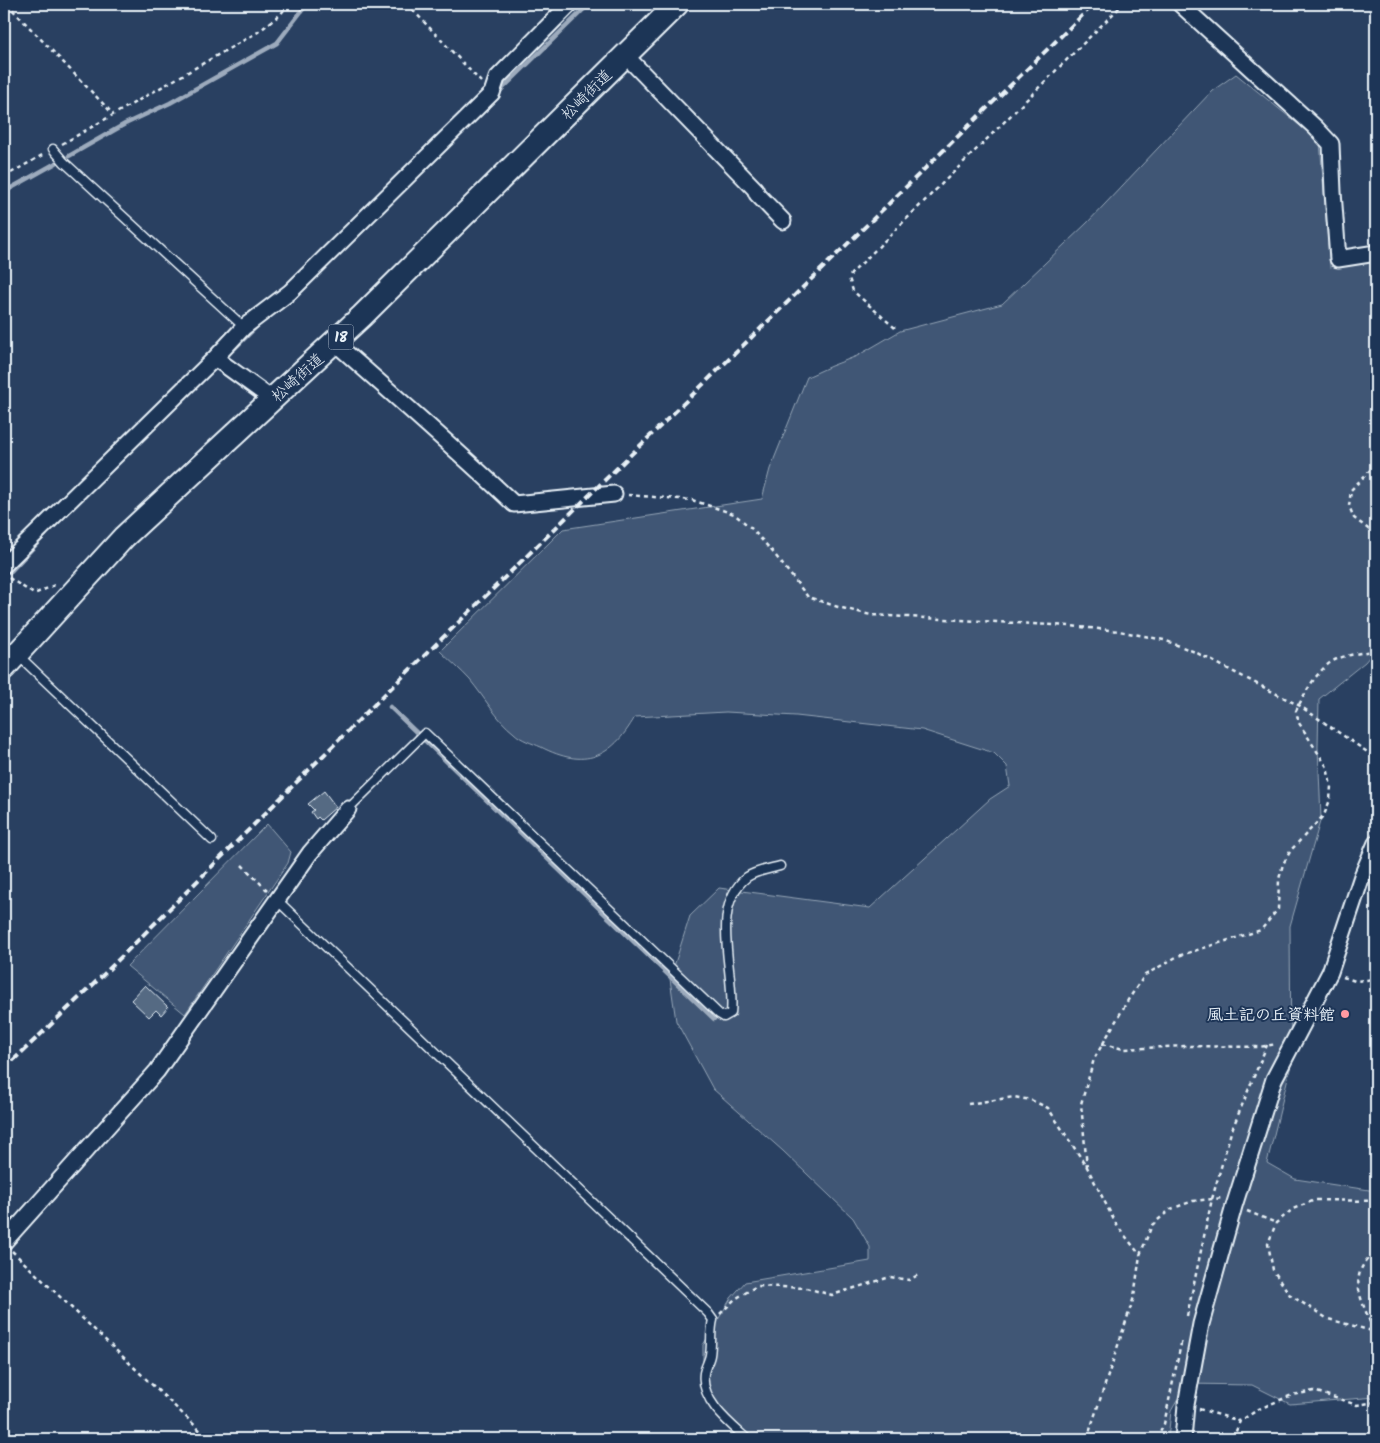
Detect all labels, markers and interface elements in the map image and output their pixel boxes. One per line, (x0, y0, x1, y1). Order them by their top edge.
street label: 松崎街道 (556, 64, 619, 127)
road number: 18 (328, 324, 354, 350)
street label: 松崎街道 (266, 347, 330, 409)
place label: 風土記の丘資料館 (1207, 1003, 1335, 1028)
marker: 風土記の丘資料館 (1339, 1008, 1351, 1020)

